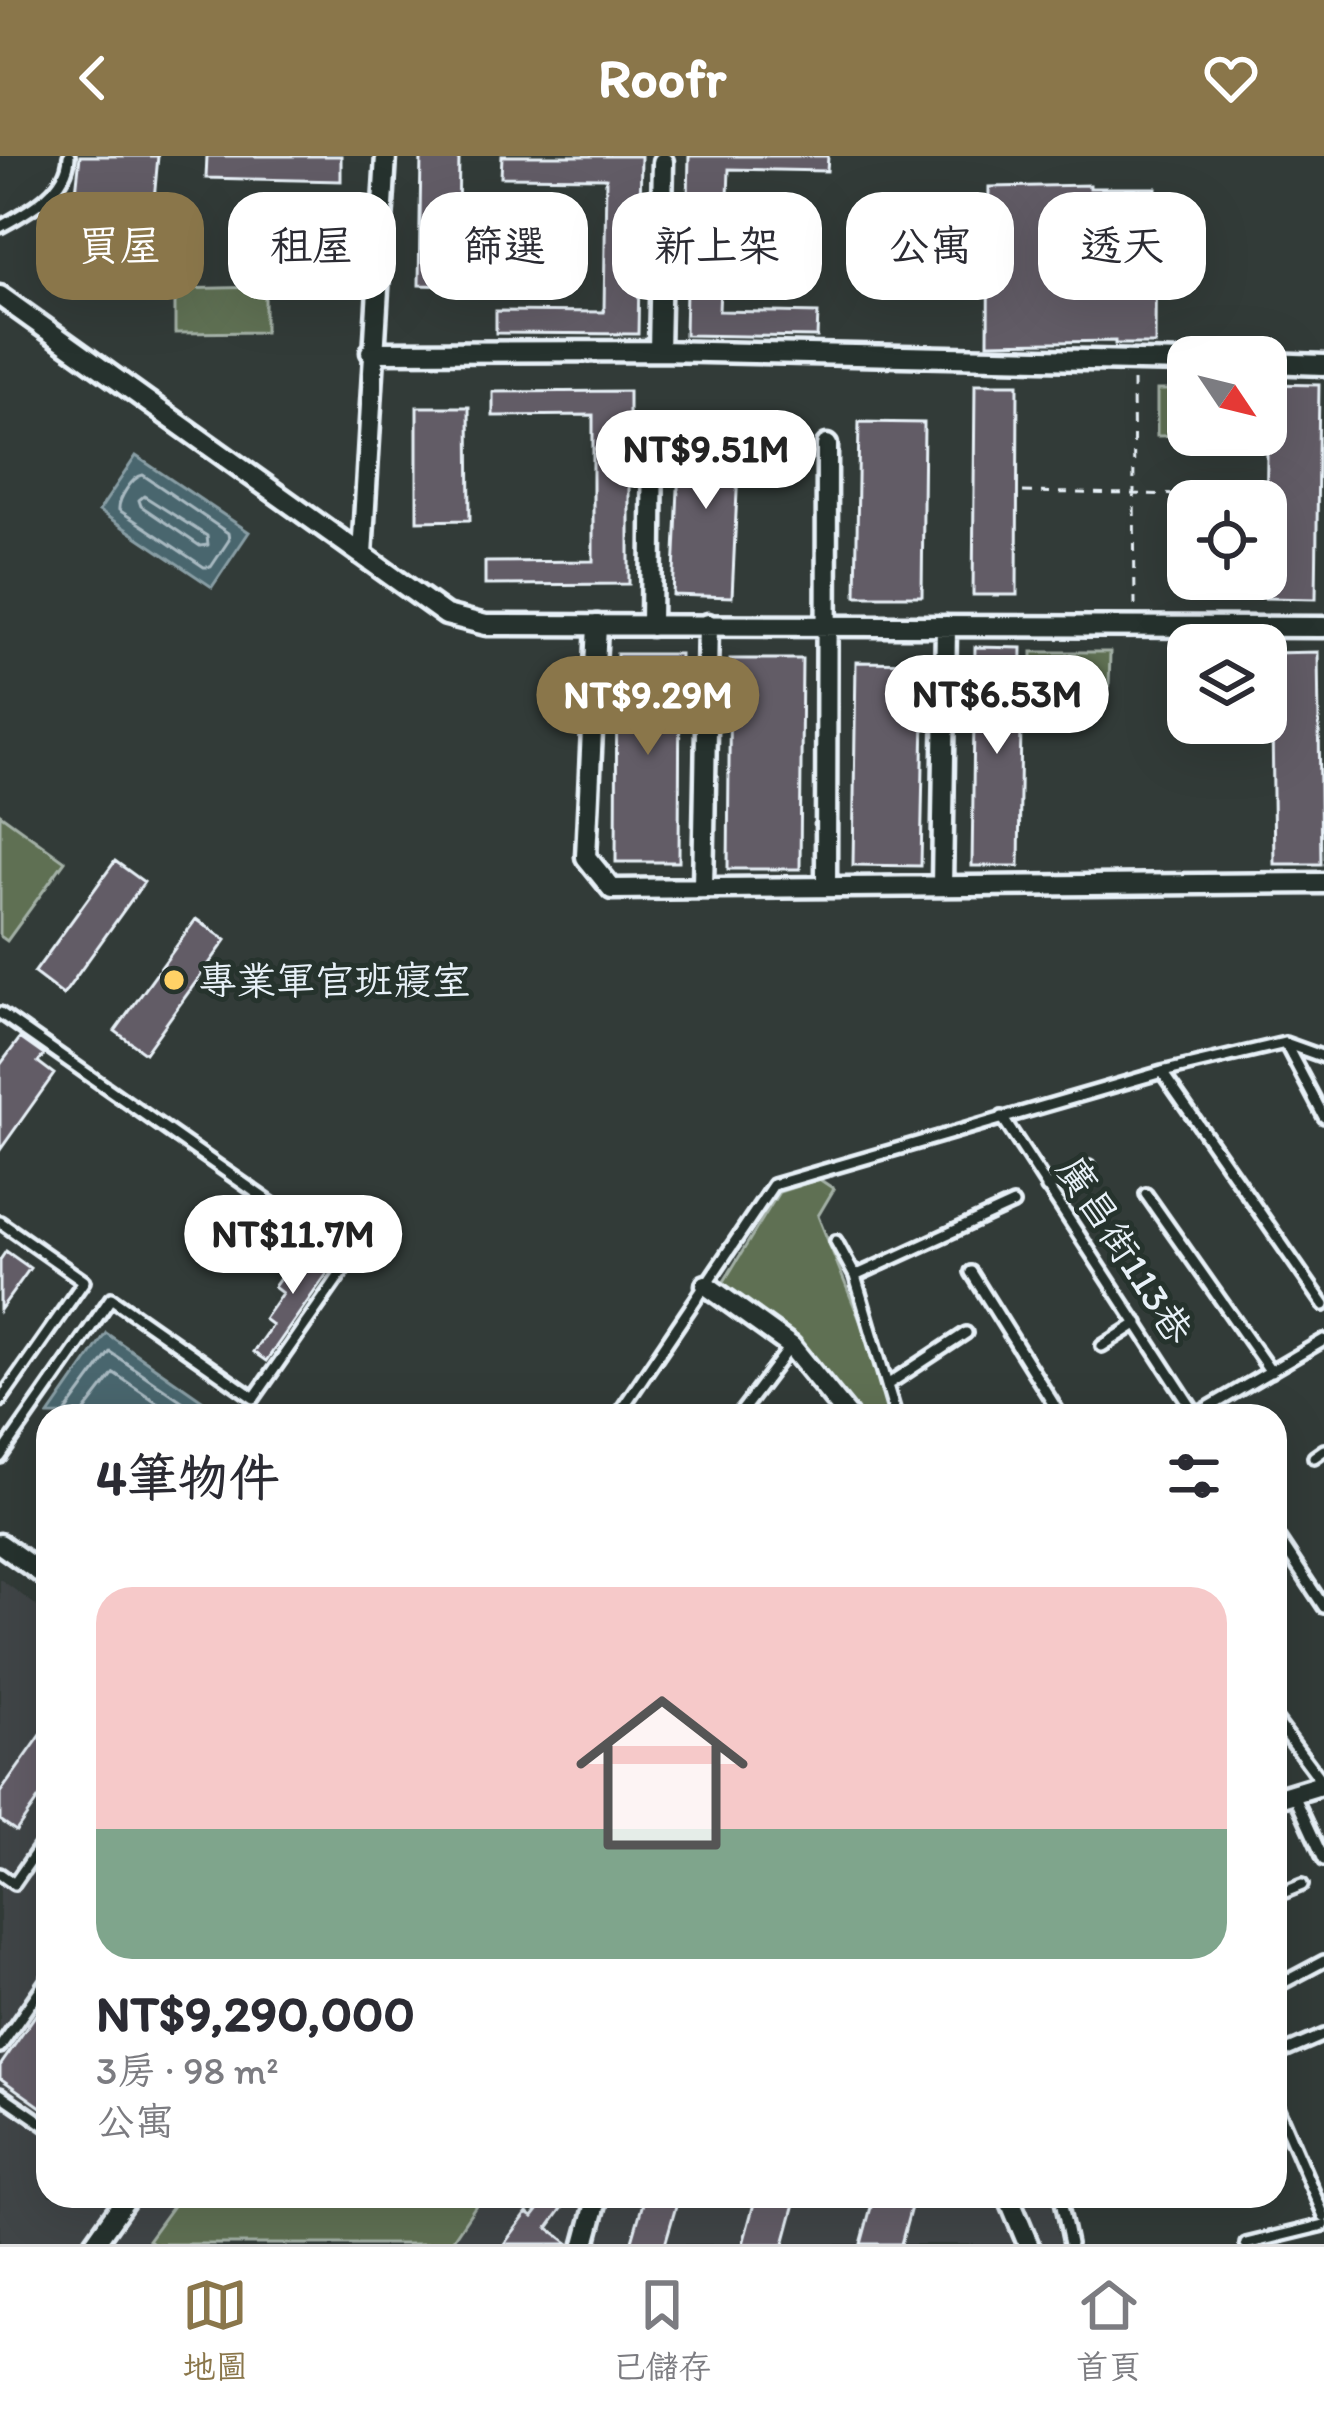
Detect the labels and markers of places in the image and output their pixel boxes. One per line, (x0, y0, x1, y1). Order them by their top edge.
pin: NT$9.51M (582, 410, 830, 512)
pin: NT$6.53M (873, 655, 1121, 757)
pin: NT$9.29M (524, 656, 772, 758)
place label: 專業軍官班寢室 (198, 957, 471, 1004)
marker: 專業軍官班寢室 (161, 967, 187, 993)
pin: NT$11.7M (169, 1195, 417, 1297)

